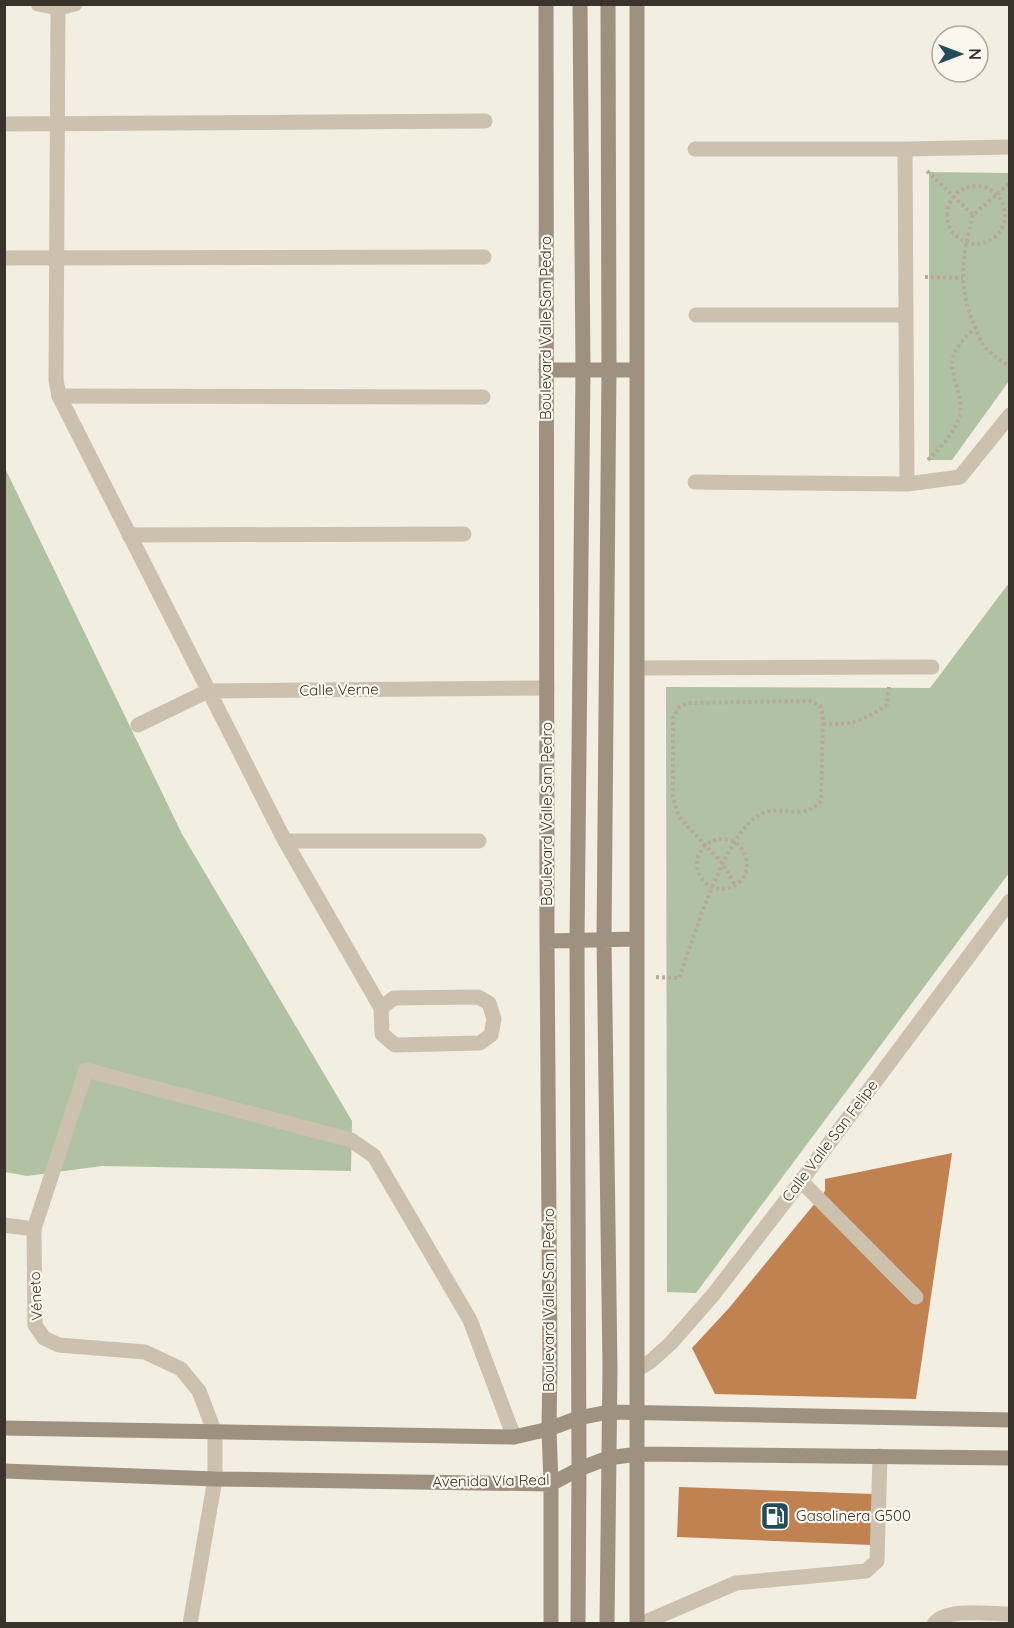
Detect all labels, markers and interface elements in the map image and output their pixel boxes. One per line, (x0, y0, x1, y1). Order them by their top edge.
north arrow (930, 24, 990, 84)
text: N (965, 48, 985, 60)
street label: Boulevard Valle San Pedro (536, 236, 555, 420)
street label: Calle Verne (299, 679, 379, 700)
street label: Boulevard Valle San Pedro (537, 722, 556, 906)
street label: Calle Valle San Felipe (778, 1076, 882, 1205)
street label: Boulevard Valle San Pedro (539, 1208, 558, 1392)
street label: Véneto (25, 1271, 46, 1321)
street label: Avenida Vía Real (432, 1470, 550, 1491)
fuel station icon: Gasolinera G500 (759, 1500, 791, 1532)
place label: Gasolinera G500 (796, 1506, 911, 1525)

